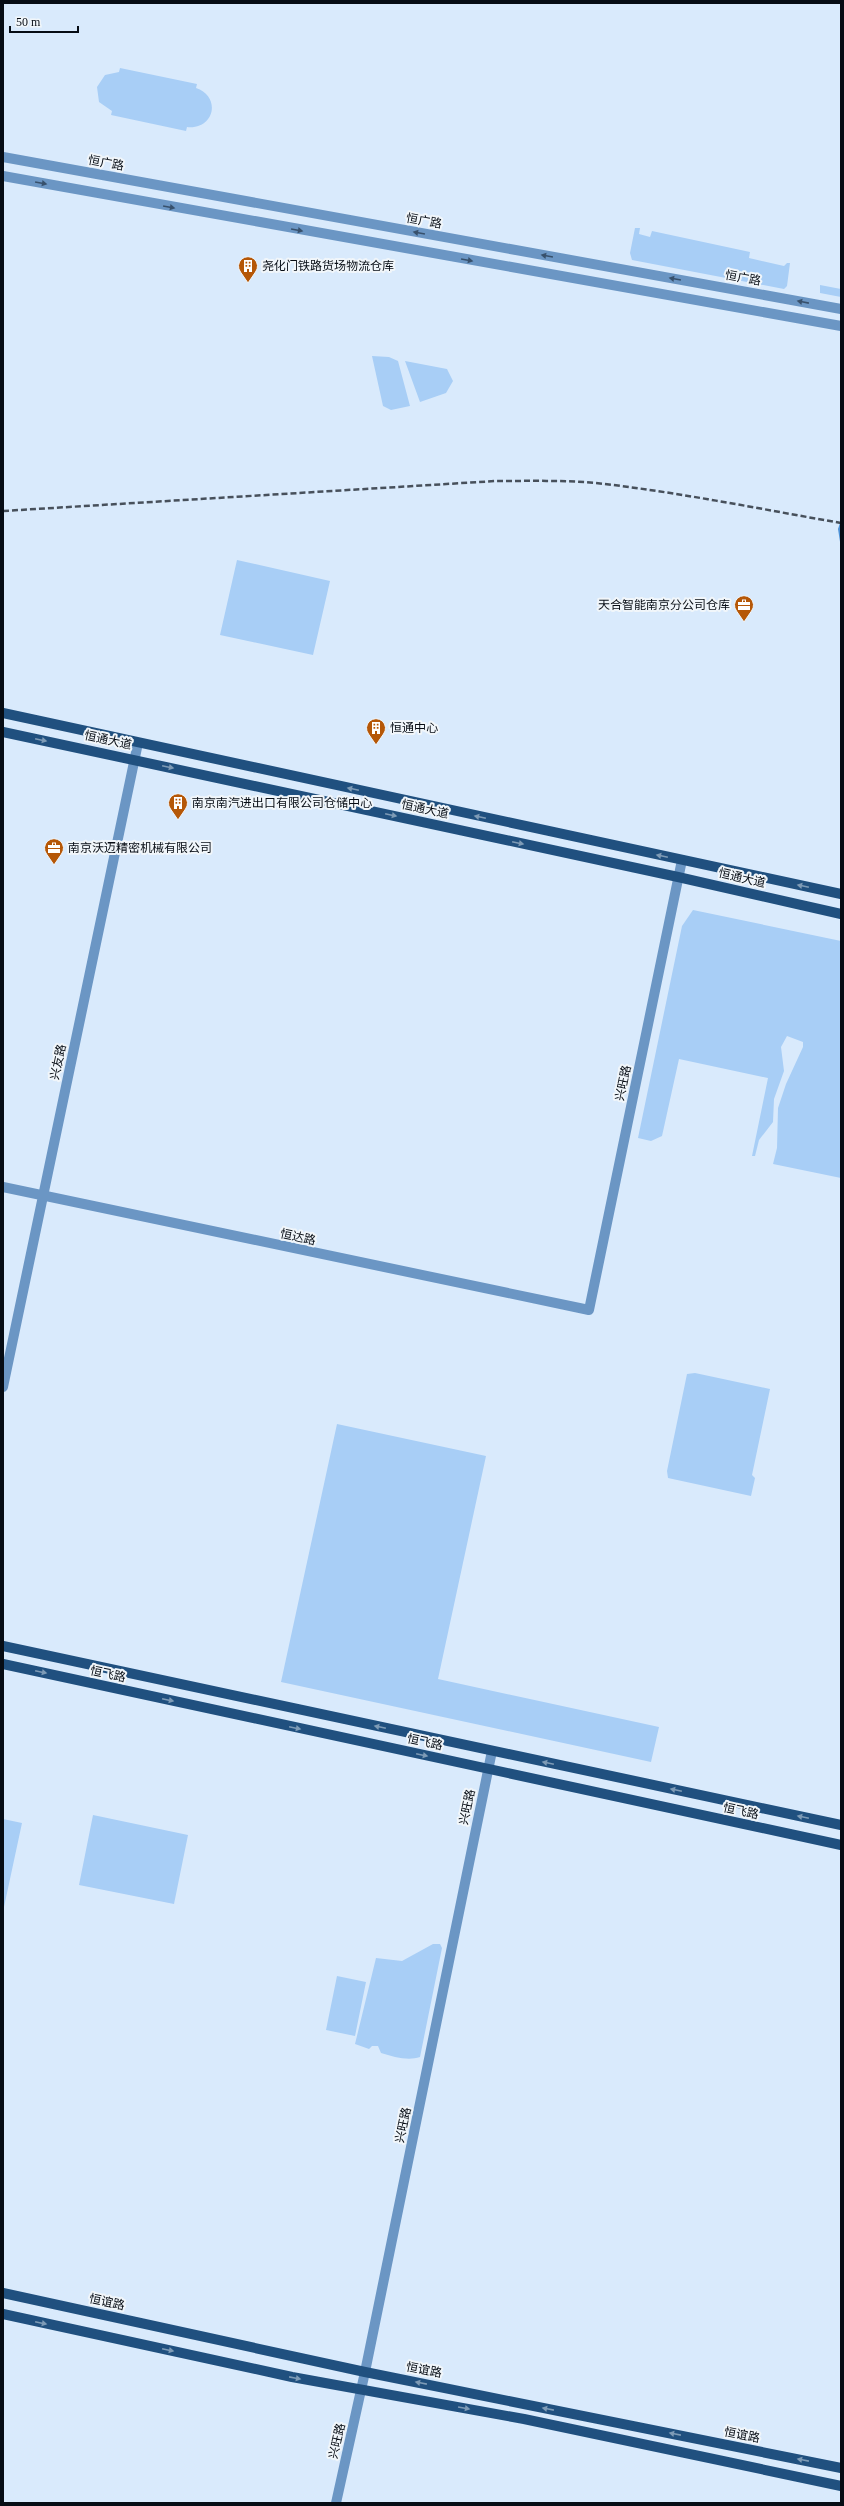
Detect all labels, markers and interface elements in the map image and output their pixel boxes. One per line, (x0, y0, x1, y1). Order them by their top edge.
scale bar (10, 8, 78, 34)
text: 50 m (16, 15, 41, 29)
street label: 恒广路 (87, 153, 125, 173)
one-way arrow (35, 180, 47, 186)
one-way arrow (163, 204, 175, 210)
street label: 恒广路 (405, 211, 443, 231)
one-way arrow (291, 227, 303, 233)
one-way arrow (413, 229, 425, 235)
one-way arrow (541, 253, 553, 259)
building icon: 尧化门铁路货场物流仓库 (237, 255, 259, 283)
one-way arrow (460, 257, 473, 263)
place label: 尧化门铁路货场物流仓库 (262, 259, 394, 273)
street label: 恒广路 (724, 268, 762, 288)
one-way arrow (669, 276, 681, 282)
one-way arrow (796, 299, 809, 305)
office icon: 天合智能南京分公司仓库 (733, 594, 755, 622)
place label: 天合智能南京分公司仓库 (598, 598, 730, 612)
building icon: 恒通中心 (365, 717, 387, 745)
place label: 恒通中心 (390, 721, 438, 735)
street label: 恒通大道 (83, 728, 133, 752)
one-way arrow (35, 737, 47, 743)
one-way arrow (162, 764, 175, 770)
one-way arrow (347, 786, 359, 792)
building icon: 南京南汽进出口有限公司仓储中心 (167, 792, 189, 820)
place label: 南京南汽进出口有限公司仓储中心 (192, 796, 372, 810)
street label: 恒通大道 (400, 797, 450, 821)
one-way arrow (385, 813, 397, 819)
one-way arrow (474, 813, 486, 819)
office icon: 南京沃迈精密机械有限公司 (43, 837, 65, 865)
one-way arrow (512, 840, 524, 846)
place label: 南京沃迈精密机械有限公司 (68, 841, 212, 855)
one-way arrow (656, 852, 668, 858)
street label: 恒通大道 (717, 866, 767, 890)
one-way arrow (797, 882, 809, 888)
street label: 兴友路 (47, 1043, 69, 1081)
street label: 兴旺路 (612, 1064, 634, 1102)
street label: 恒达路 (279, 1226, 317, 1248)
street label: 恒飞路 (89, 1663, 127, 1685)
one-way arrow (35, 1670, 47, 1676)
one-way arrow (162, 1698, 174, 1704)
one-way arrow (374, 1724, 386, 1730)
one-way arrow (289, 1725, 301, 1731)
street label: 恒飞路 (406, 1731, 444, 1753)
one-way arrow (416, 1752, 428, 1758)
one-way arrow (542, 1759, 555, 1765)
one-way arrow (670, 1786, 682, 1792)
street label: 兴旺路 (456, 1788, 478, 1826)
street label: 恒飞路 (722, 1800, 760, 1822)
one-way arrow (797, 1813, 809, 1819)
street label: 兴旺路 (392, 2106, 414, 2144)
street label: 恒谊路 (88, 2291, 126, 2313)
one-way arrow (35, 2320, 47, 2326)
one-way arrow (162, 2348, 174, 2354)
street label: 恒谊路 (405, 2360, 443, 2380)
one-way arrow (289, 2375, 301, 2381)
one-way arrow (414, 2379, 427, 2385)
one-way arrow (542, 2405, 554, 2411)
one-way arrow (458, 2406, 471, 2412)
street label: 兴旺路 (326, 2422, 348, 2460)
street label: 恒谊路 (723, 2425, 761, 2445)
one-way arrow (669, 2431, 682, 2437)
one-way arrow (797, 2457, 809, 2463)

